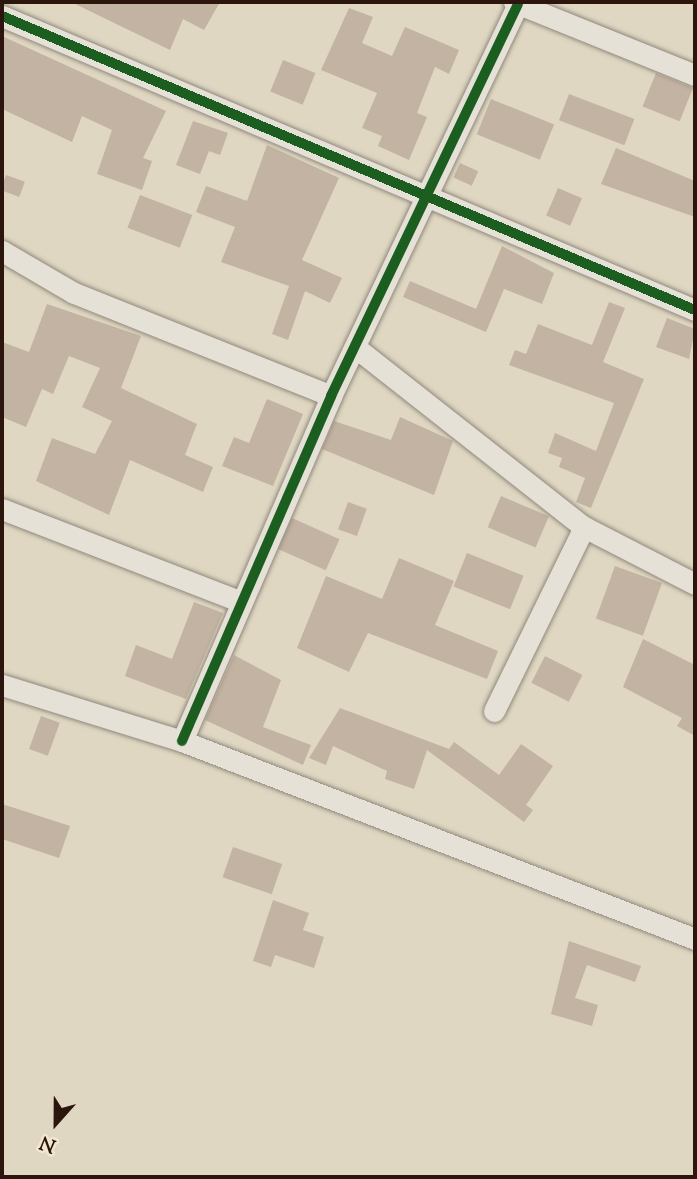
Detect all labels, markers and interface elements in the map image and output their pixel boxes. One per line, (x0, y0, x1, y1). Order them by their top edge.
north arrow (21, 1088, 91, 1158)
text: N (36, 1128, 60, 1158)

